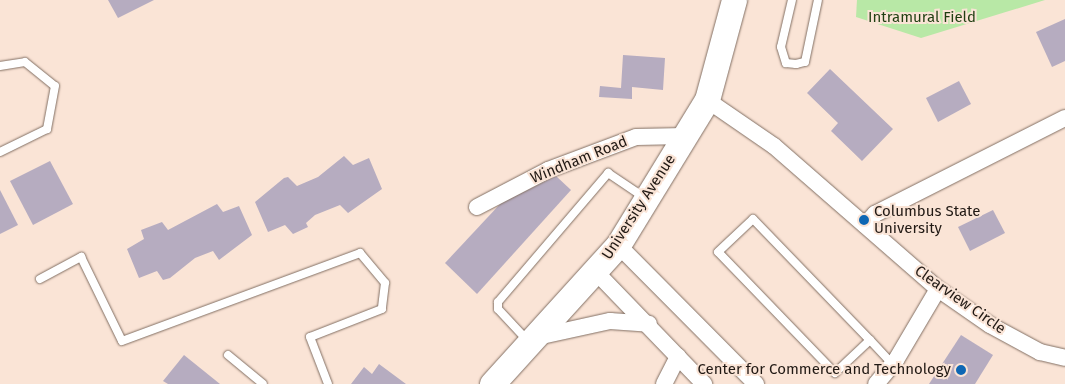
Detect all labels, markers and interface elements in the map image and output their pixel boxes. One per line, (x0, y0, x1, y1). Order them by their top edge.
park label: Intramural Field (868, 9, 976, 27)
street label: Windham Road (528, 132, 630, 188)
street label: University Avenue (598, 151, 680, 263)
place label: Columbus State University (874, 202, 980, 237)
marker: Columbus State University (858, 214, 870, 226)
street label: Clearview Circle (911, 262, 1009, 338)
place label: Center for Commerce and Technology (698, 361, 951, 379)
marker: Center for Commerce and Technology (955, 364, 967, 376)

